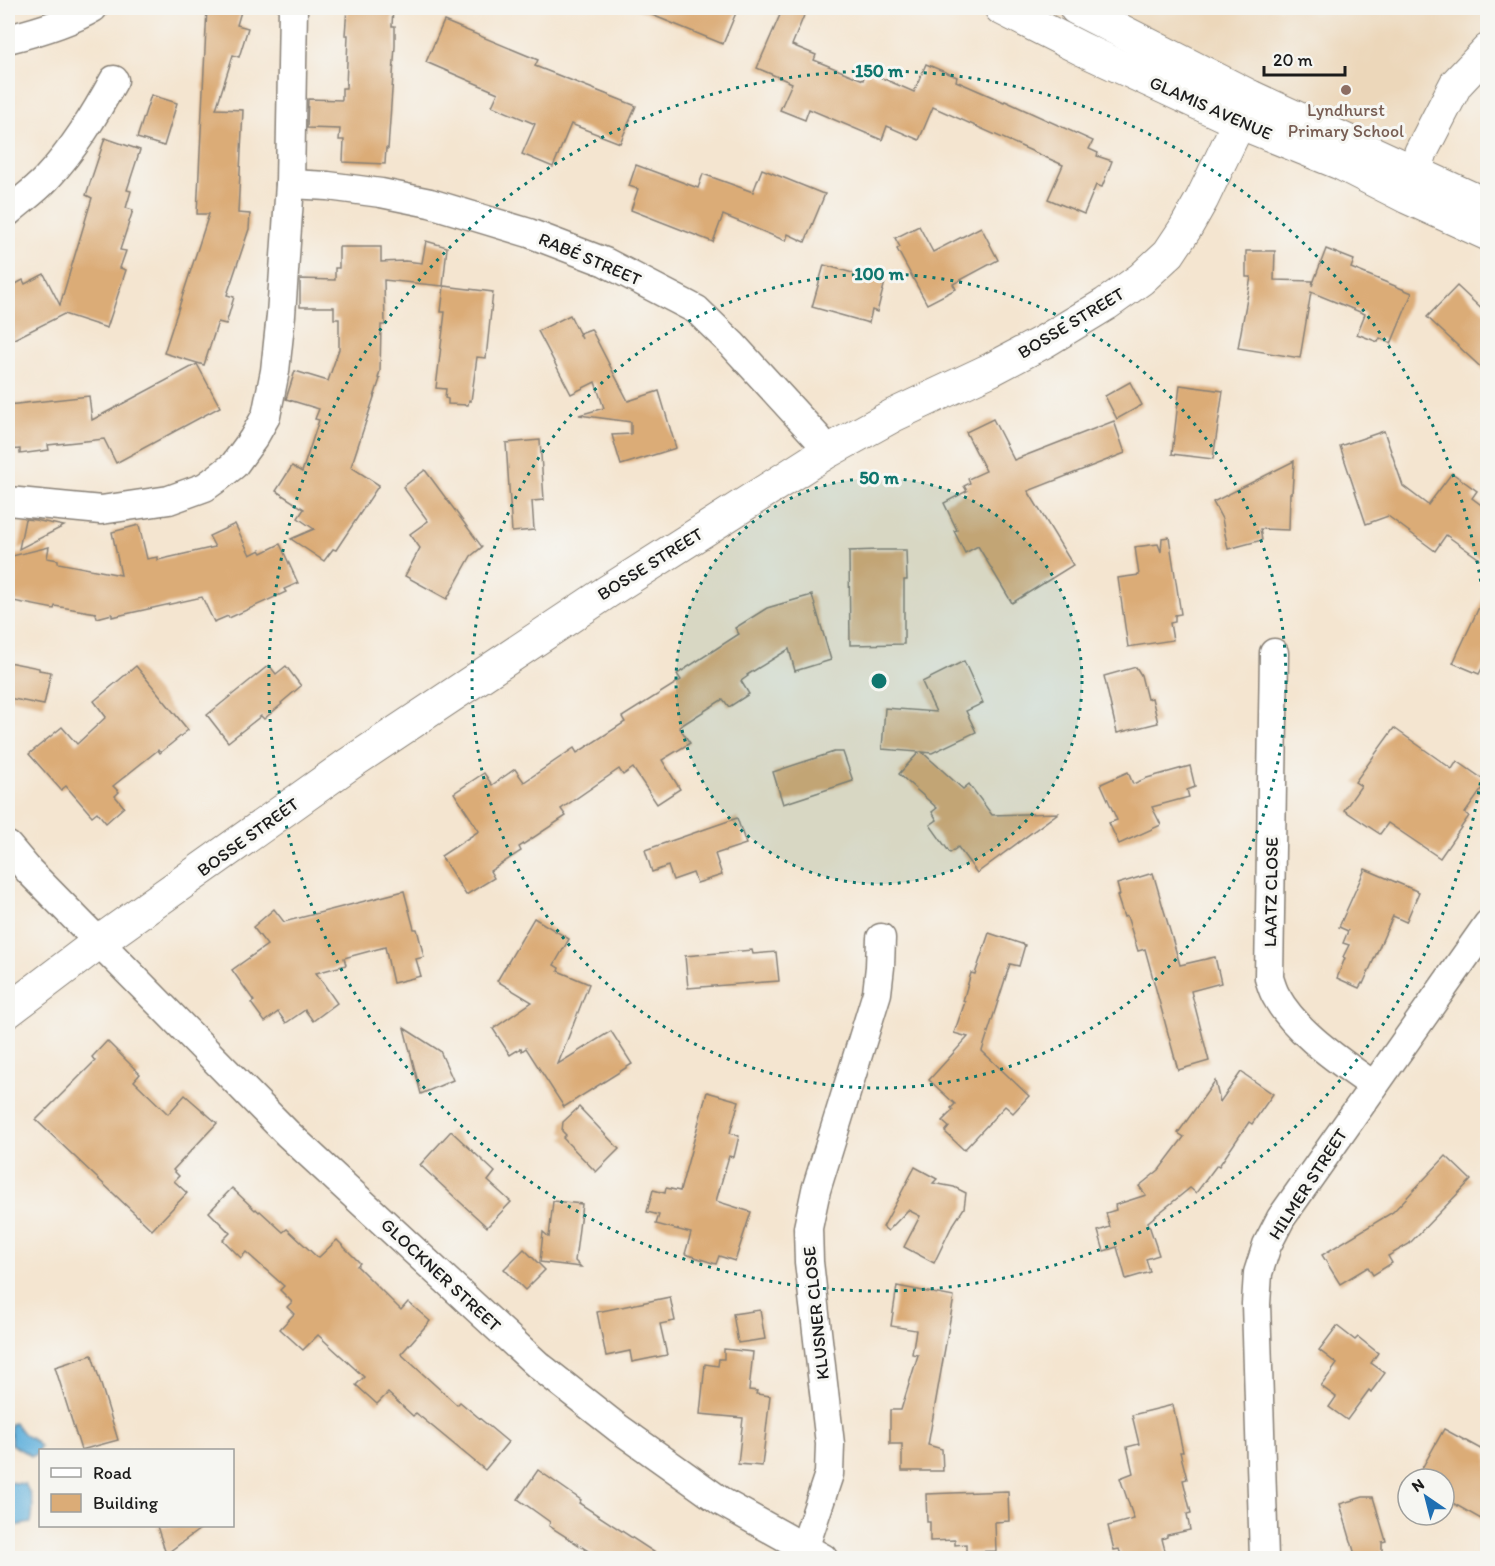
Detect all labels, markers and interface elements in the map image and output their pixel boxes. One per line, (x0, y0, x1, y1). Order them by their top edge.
scale bar (1264, 39, 1345, 77)
text: 20 m (1273, 49, 1313, 71)
text: 150 m (855, 60, 904, 82)
street label: GLAMIS AVENUE (1146, 71, 1276, 145)
marker: Lyndhurst Primary School (1339, 83, 1353, 97)
place label: Lyndhurst Primary School (1288, 99, 1404, 142)
street label: RABÉ STREET (535, 228, 645, 290)
text: 100 m (854, 263, 905, 285)
street label: BOSSE STREET (1014, 283, 1128, 363)
text: 50 m (859, 467, 900, 489)
street label: BOSSE STREET (593, 523, 707, 605)
centre of rings (869, 671, 889, 691)
street label: BOSSE STREET (193, 793, 303, 881)
street label: LAATZ CLOSE (1259, 837, 1283, 947)
street label: HILMER STREET (1264, 1124, 1352, 1244)
street label: GLOCKNER STREET (376, 1214, 506, 1336)
street label: KLUSNER CLOSE (798, 1245, 834, 1381)
legend (39, 1449, 234, 1527)
text: Road (93, 1462, 132, 1484)
north arrow (1396, 1467, 1456, 1527)
text: N (1408, 1474, 1428, 1496)
text: Building (93, 1492, 159, 1514)

